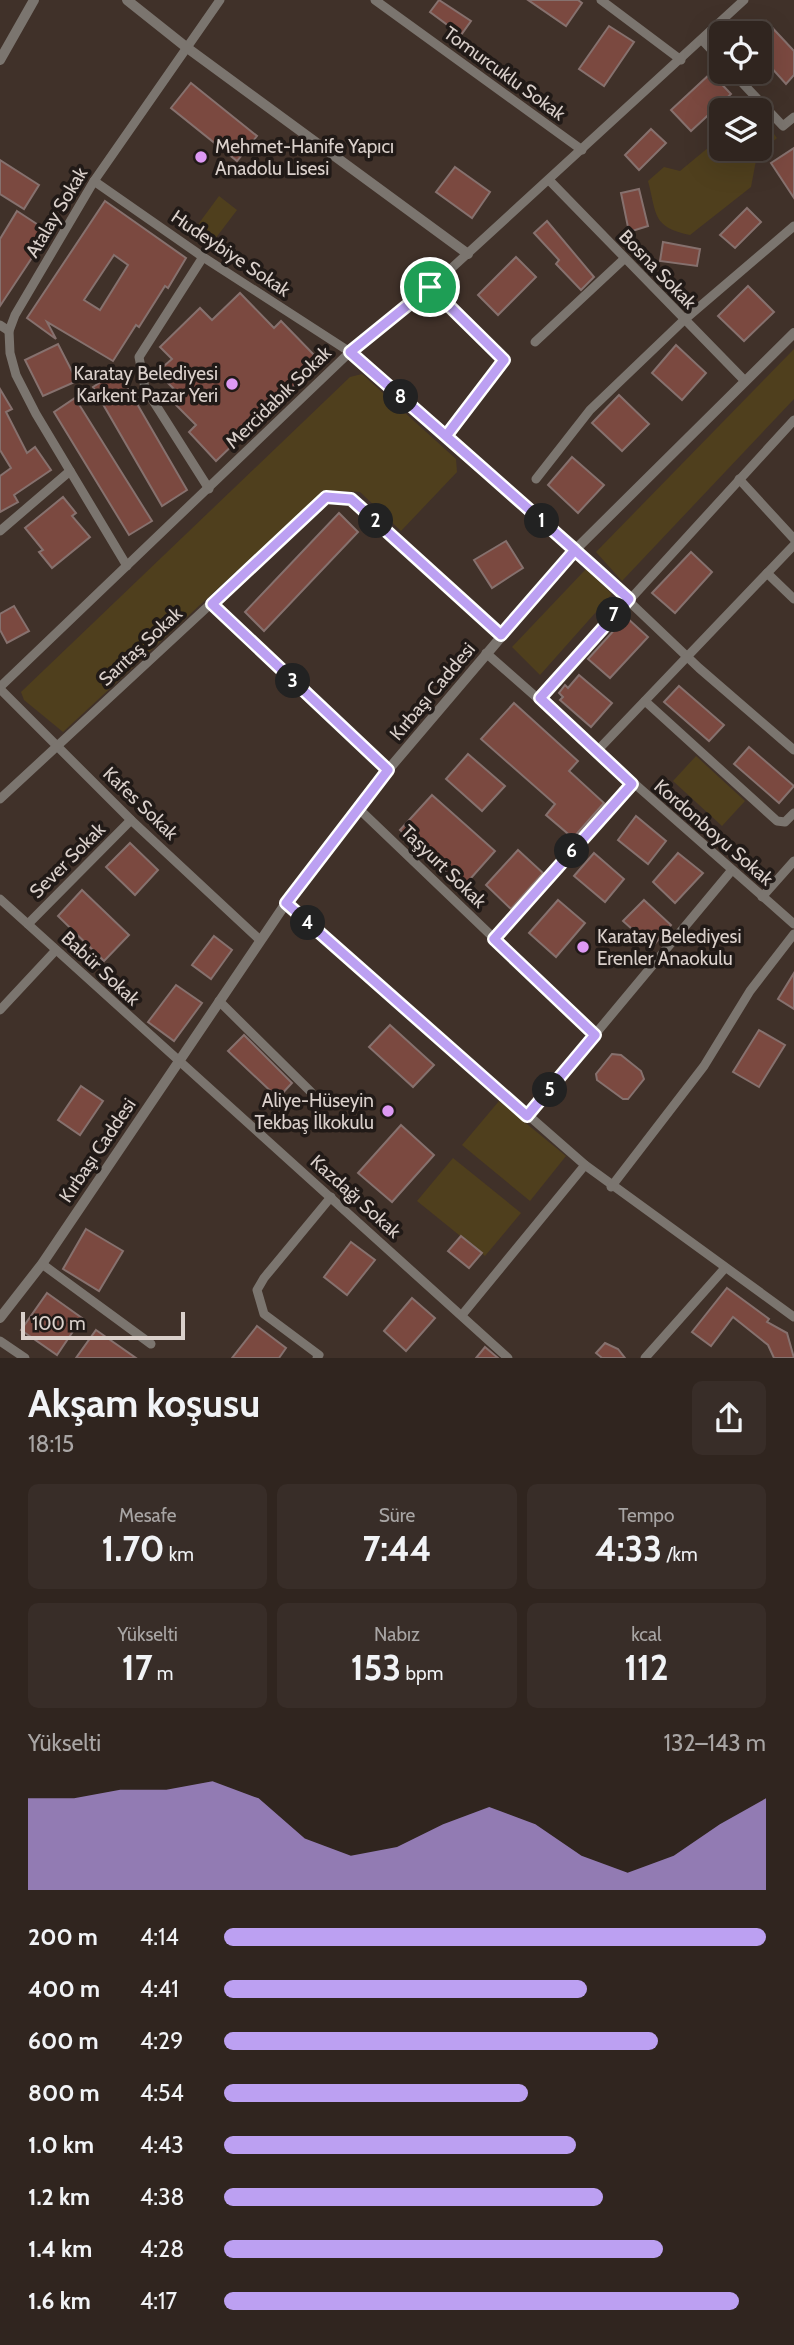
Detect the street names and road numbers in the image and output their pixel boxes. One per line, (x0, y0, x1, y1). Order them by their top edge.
street label: Tomurcuklu Sokak (439, 22, 570, 126)
street label: Atalay Sokak (20, 162, 93, 262)
street label: Hudeybiye Sokak (167, 205, 295, 302)
street label: Bosna Sokak (614, 225, 701, 314)
street label: Mercidabık Sokak (221, 341, 336, 454)
street label: Sarıtaş Sokak (94, 602, 187, 691)
street label: Kırbaşı Caddesi (385, 638, 480, 745)
street label: Kafes Sokak (98, 762, 183, 845)
street label: Kordonboyu Sokak (649, 774, 778, 891)
street label: Sever Sokak (25, 817, 110, 903)
street label: Taşyurt Sokak (396, 820, 491, 913)
street label: Babür Sokak (57, 926, 145, 1011)
street label: Kırbaşı Caddesi (54, 1094, 141, 1207)
street label: Kazdağı Sokak (306, 1150, 406, 1243)

